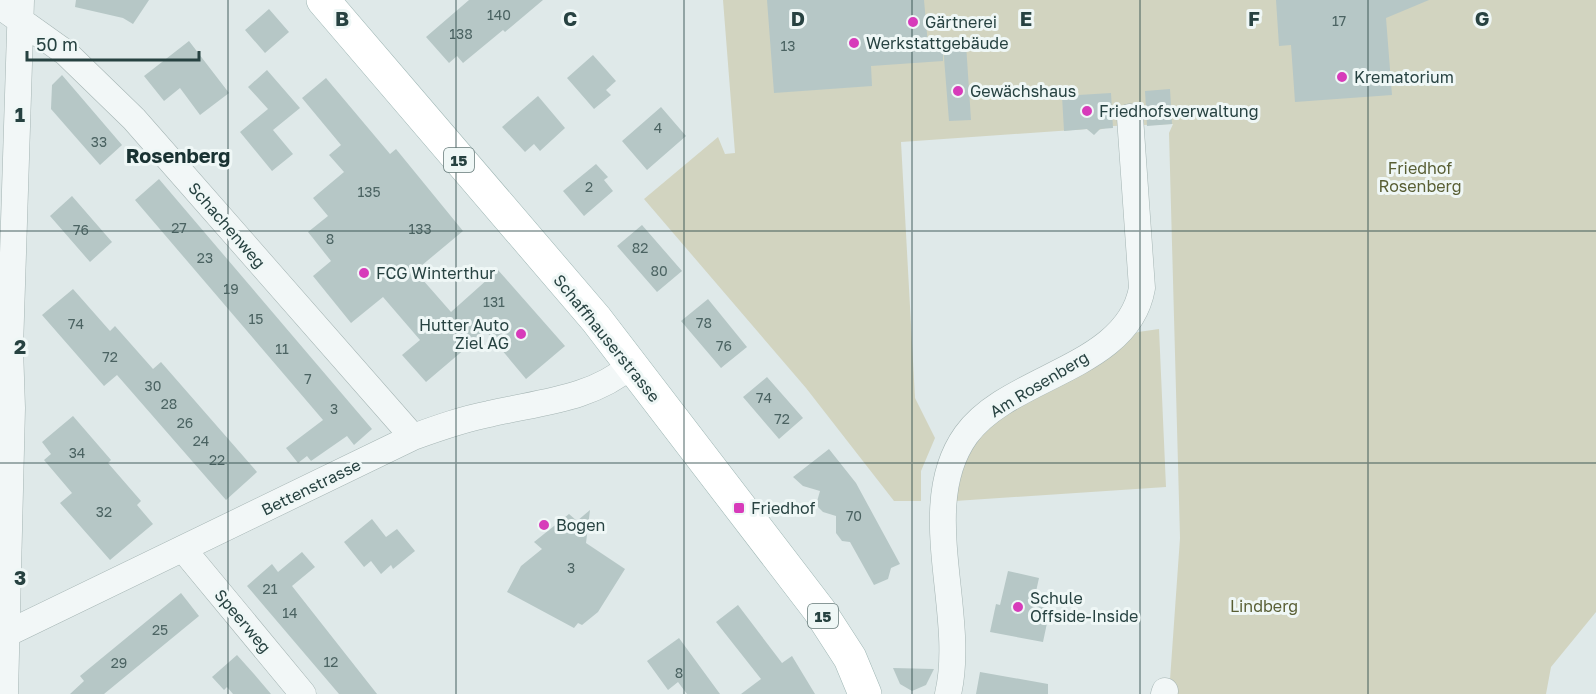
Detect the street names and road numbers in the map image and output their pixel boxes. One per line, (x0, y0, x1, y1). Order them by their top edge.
road number: 15 (444, 148, 474, 172)
street label: Schachenweg (184, 178, 270, 272)
street label: Schaffhauserstrasse (549, 270, 665, 406)
street label: Am Rosenberg (986, 347, 1092, 421)
street label: Bettenstrasse (258, 454, 364, 520)
street label: Speerweg (211, 585, 275, 657)
road number: 15 (808, 604, 838, 628)

